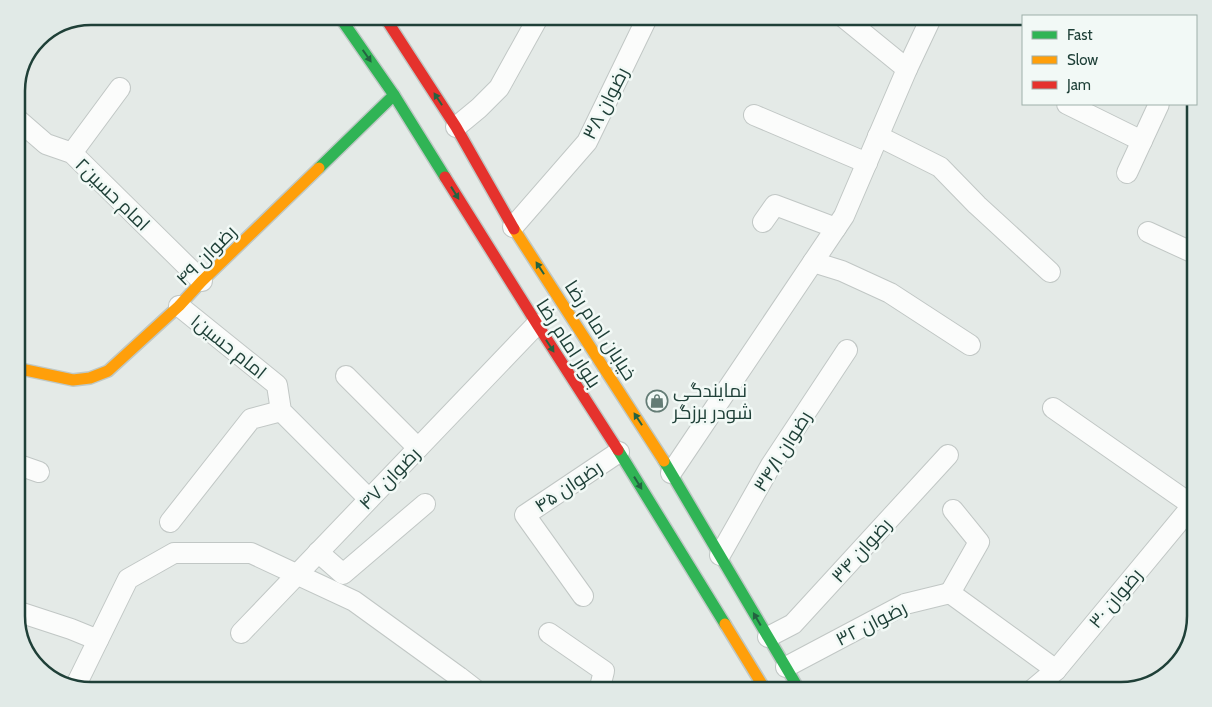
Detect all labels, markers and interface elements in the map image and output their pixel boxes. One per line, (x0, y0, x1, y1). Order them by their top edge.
legend (1022, 15, 1197, 105)
text: Fast (1067, 26, 1092, 44)
one-way arrow (362, 49, 372, 63)
text: Slow (1067, 51, 1098, 69)
street label: رضوان ۳۸ (577, 63, 633, 143)
text: Jam (1066, 76, 1091, 94)
one-way arrow (433, 92, 443, 106)
street label: امام حسین۲ (69, 153, 155, 237)
one-way arrow (450, 186, 460, 200)
street label: رضوان ۴۹ (171, 220, 241, 290)
one-way arrow (535, 262, 544, 275)
street label: خیابان امام رضا (558, 276, 641, 386)
street label: بلوار امام رضا (530, 294, 606, 393)
street label: امام حسین۱ (185, 309, 271, 385)
one-way arrow (546, 339, 555, 352)
place label: نمایندگی شودر برزگر (672, 379, 752, 424)
shop icon: نمایندگی شودر برزگر (645, 389, 669, 413)
street label: رضوان ۳۴/۱ (749, 407, 816, 496)
one-way arrow (633, 412, 643, 426)
street label: رضوان ۴۷ (354, 442, 425, 514)
street label: رضوان ۴۵ (530, 455, 606, 517)
one-way arrow (633, 476, 642, 489)
street label: رضوان ۳۴ (826, 513, 896, 587)
street label: رضوان ۳۰ (1084, 564, 1147, 633)
street label: رضوان ۳۲ (832, 596, 911, 651)
one-way arrow (753, 612, 762, 625)

